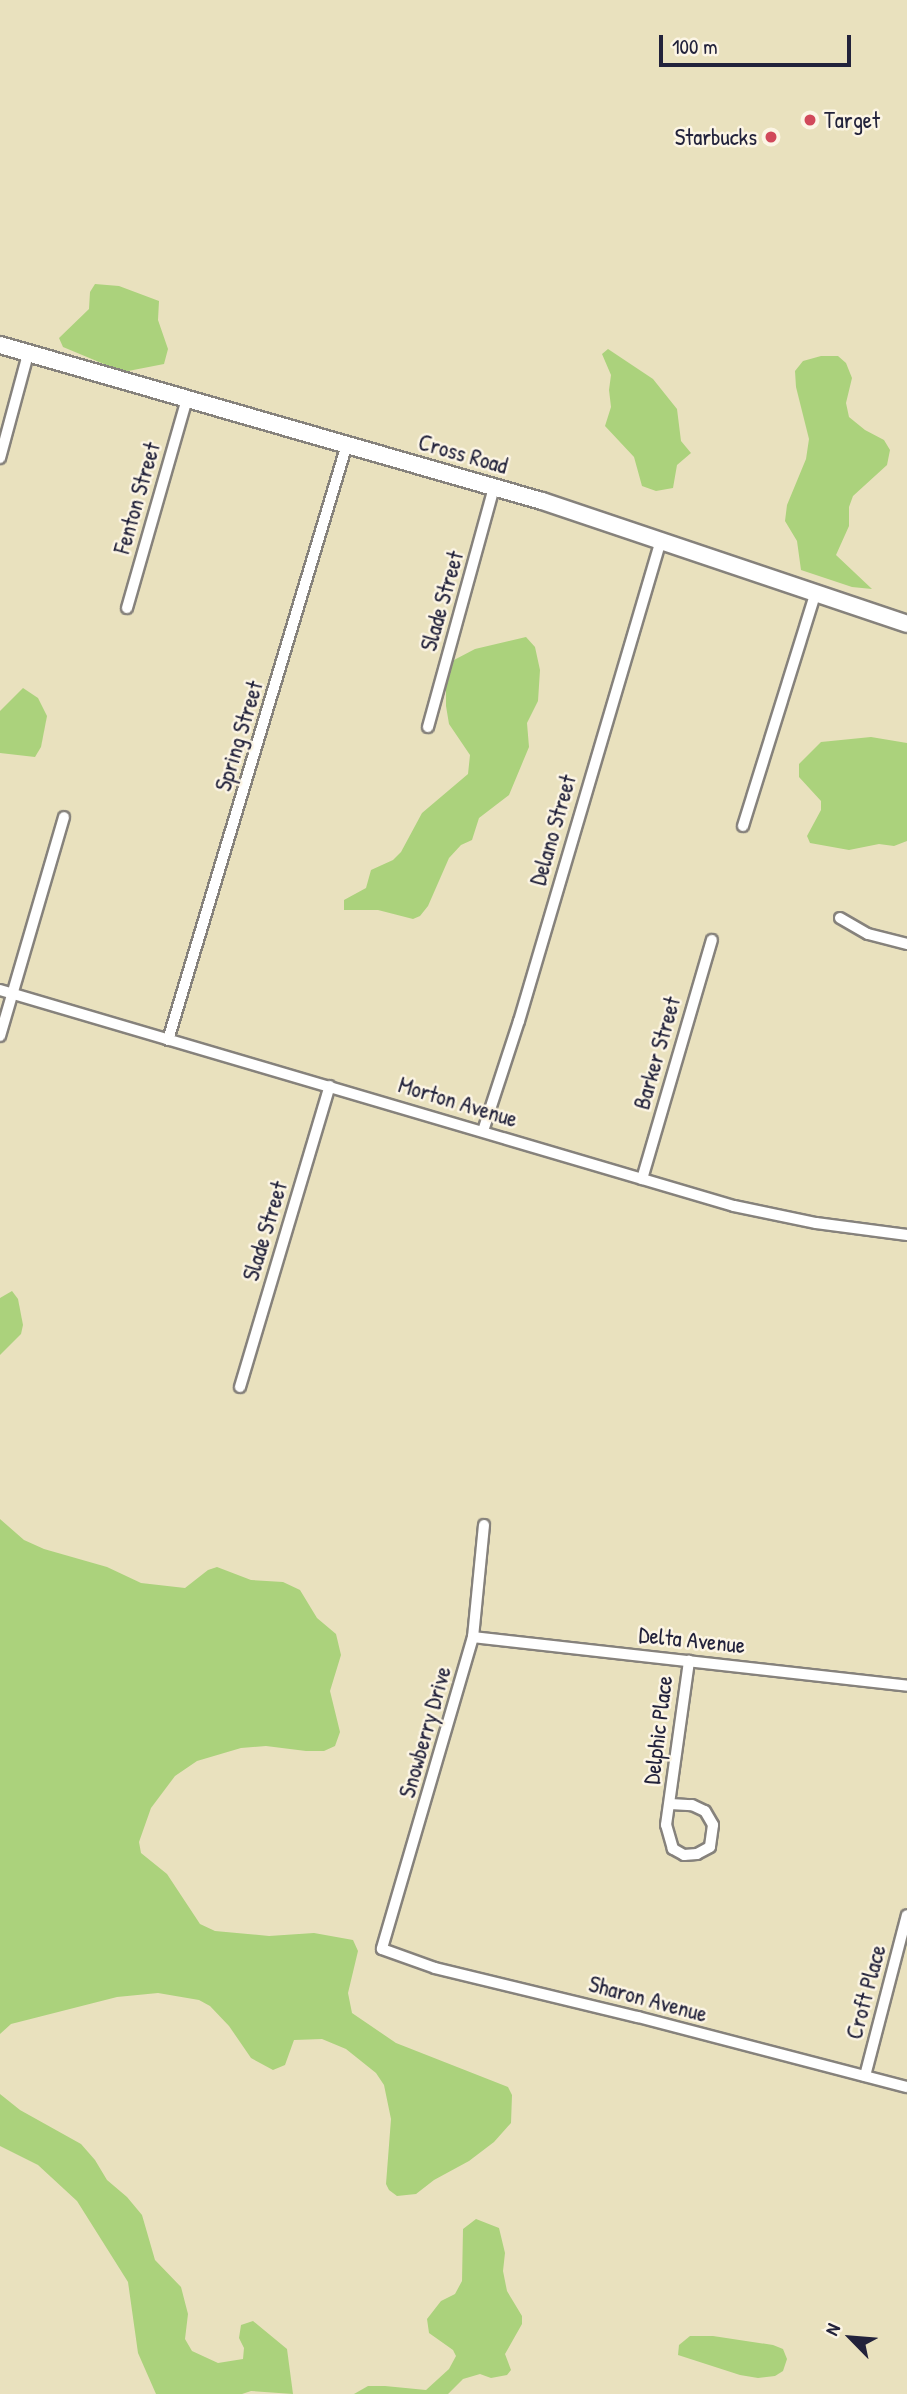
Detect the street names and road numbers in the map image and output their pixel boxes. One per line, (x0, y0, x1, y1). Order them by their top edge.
street label: Cross Road (415, 428, 511, 480)
street label: Fenton Street (108, 439, 166, 557)
street label: Slade Street (415, 548, 469, 654)
street label: Spring Street (209, 678, 269, 794)
street label: Delano Street (524, 772, 582, 888)
street label: Barker Street (628, 993, 686, 1113)
street label: Morton Avenue (395, 1071, 521, 1133)
street label: Slade Street (237, 1178, 293, 1284)
street label: Delta Avenue (637, 1621, 747, 1659)
street label: Snowberry Drive (393, 1663, 457, 1801)
street label: Delphic Place (638, 1674, 678, 1786)
street label: Croft Place (840, 1942, 892, 2042)
street label: Sharon Avenue (586, 1970, 710, 2028)

